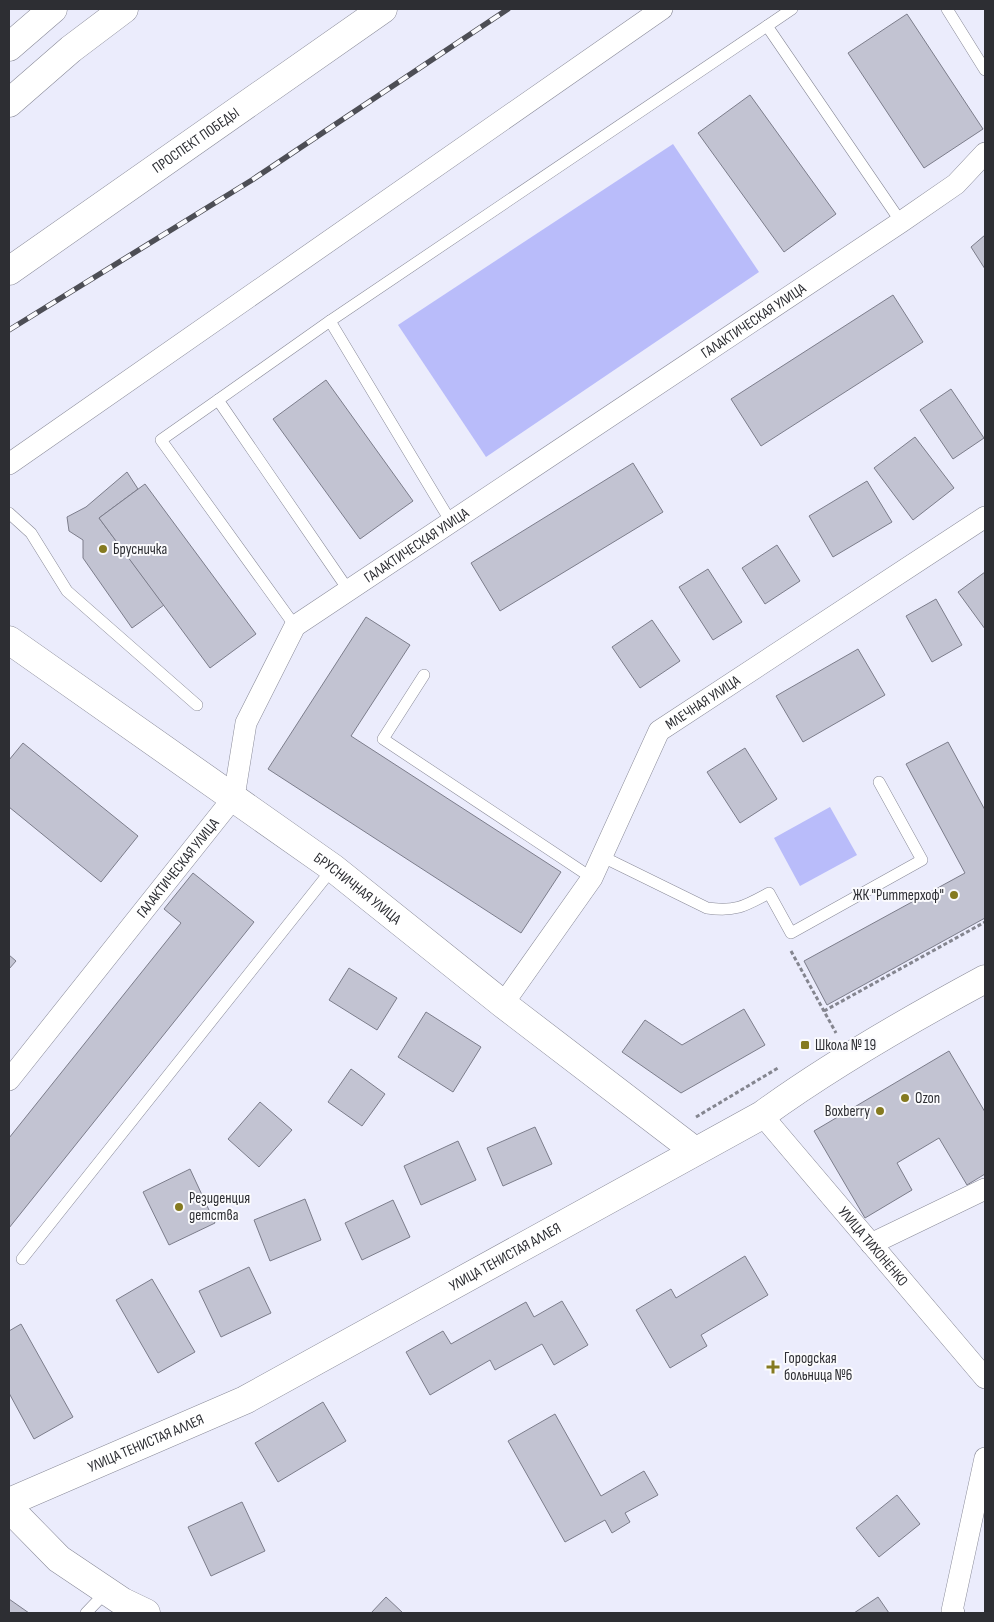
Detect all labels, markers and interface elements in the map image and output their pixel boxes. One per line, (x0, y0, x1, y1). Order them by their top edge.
street label: ПРОСПЕКТ ПОБЕДЫ (149, 104, 243, 178)
street label: ГАЛАКТИЧЕСКАЯ УЛИЦА (698, 279, 810, 363)
street label: ГАЛАКТИЧЕСКАЯ УЛИЦА (361, 503, 473, 587)
place label: Брусничка (113, 540, 167, 559)
marker: Брусничка (97, 543, 109, 555)
street label: МЛЕЧНАЯ УЛИЦА (662, 671, 744, 734)
street label: ГАЛАКТИЧЕСКАЯ УЛИЦА (133, 814, 224, 922)
street label: БРУСНИЧНАЯ УЛИЦА (310, 848, 405, 929)
place label: ЖК "Риттерхоф" (853, 886, 944, 905)
marker: ЖК "Риттерхоф" (948, 889, 960, 901)
place label: Школа № 19 (815, 1036, 876, 1055)
marker: Школа № 19 (799, 1039, 811, 1051)
place label: Ozon (915, 1089, 940, 1108)
marker: Ozon (899, 1092, 911, 1104)
place label: Boxberry (825, 1102, 870, 1121)
marker: Boxberry (874, 1105, 886, 1117)
place label: Резиденция детства (189, 1189, 250, 1225)
marker: Резиденция детства (173, 1201, 185, 1213)
street label: УЛИЦА ТИХОНЕНКО (834, 1203, 912, 1290)
street label: УЛИЦА ТЕНИСТАЯ АЛЛЕЯ (446, 1219, 564, 1296)
place label: Городская больница №6 (784, 1349, 852, 1385)
marker: Городская больница №6 (766, 1360, 780, 1374)
street label: УЛИЦА ТЕНИСТАЯ АЛЛЕЯ (85, 1410, 207, 1477)

